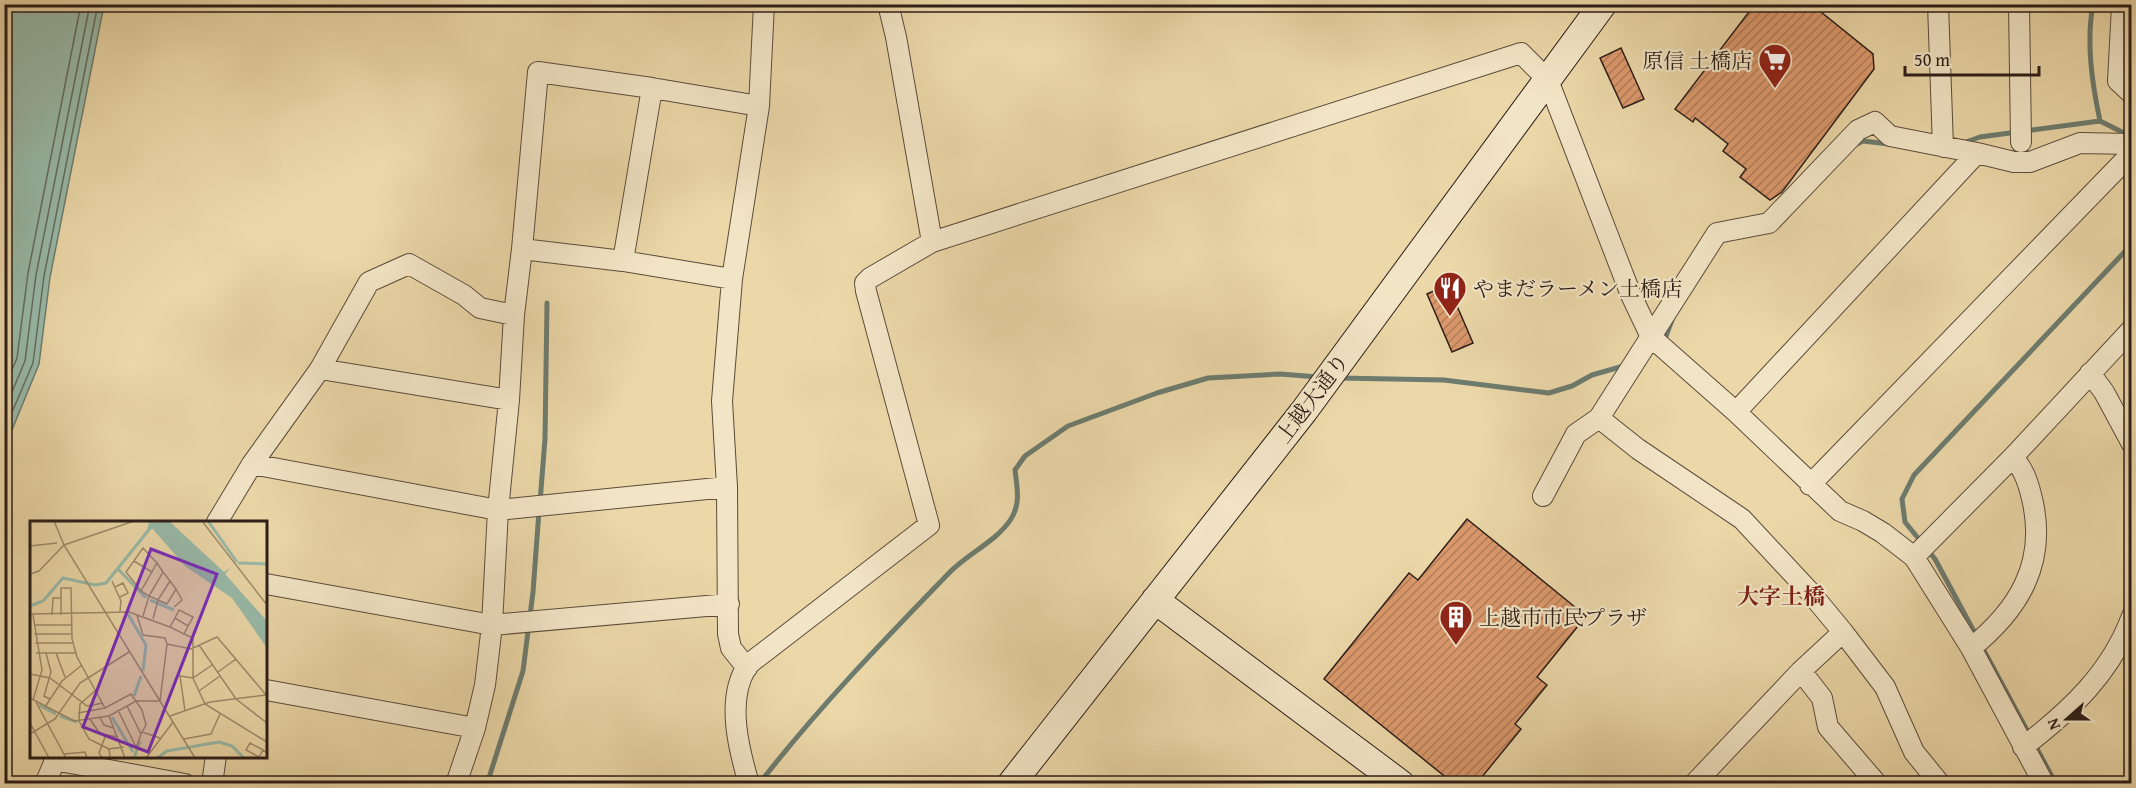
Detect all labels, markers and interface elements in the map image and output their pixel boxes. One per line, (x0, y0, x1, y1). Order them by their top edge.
scale bar (1905, 39, 2038, 77)
supermarket icon: 原信 土橋店 (1757, 42, 1793, 89)
place label: 原信 土橋店 (1642, 45, 1752, 76)
text: 50 m (1914, 46, 1950, 73)
restaurant icon: やまだラーメン土橋店 (1432, 270, 1468, 317)
place label: やまだラーメン土橋店 (1473, 273, 1682, 304)
street label: 上越大通り (1268, 347, 1356, 449)
inset map (30, 521, 267, 758)
district label: 大字土橋 (1737, 580, 1825, 612)
building icon: 上越市市民プラザ (1438, 599, 1474, 646)
place label: 上越市市民プラザ (1479, 602, 1647, 633)
north arrow (2037, 689, 2097, 749)
text: N (2040, 715, 2066, 734)

